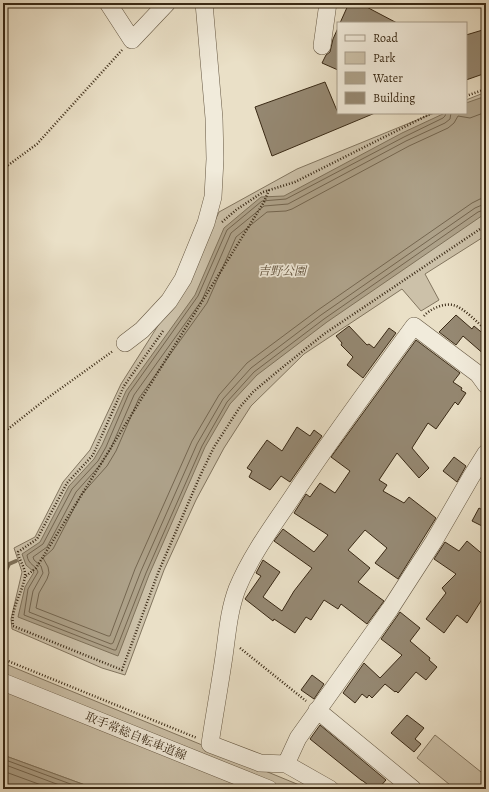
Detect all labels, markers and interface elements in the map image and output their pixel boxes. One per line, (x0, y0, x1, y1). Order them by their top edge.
legend (337, 22, 467, 114)
text: Road (373, 30, 399, 46)
text: Park (373, 50, 396, 66)
text: Water (372, 70, 403, 86)
text: Building (373, 90, 415, 106)
park label: 吉野公園 (258, 263, 308, 279)
street label: 取手常総自転車道線 (83, 708, 189, 764)

